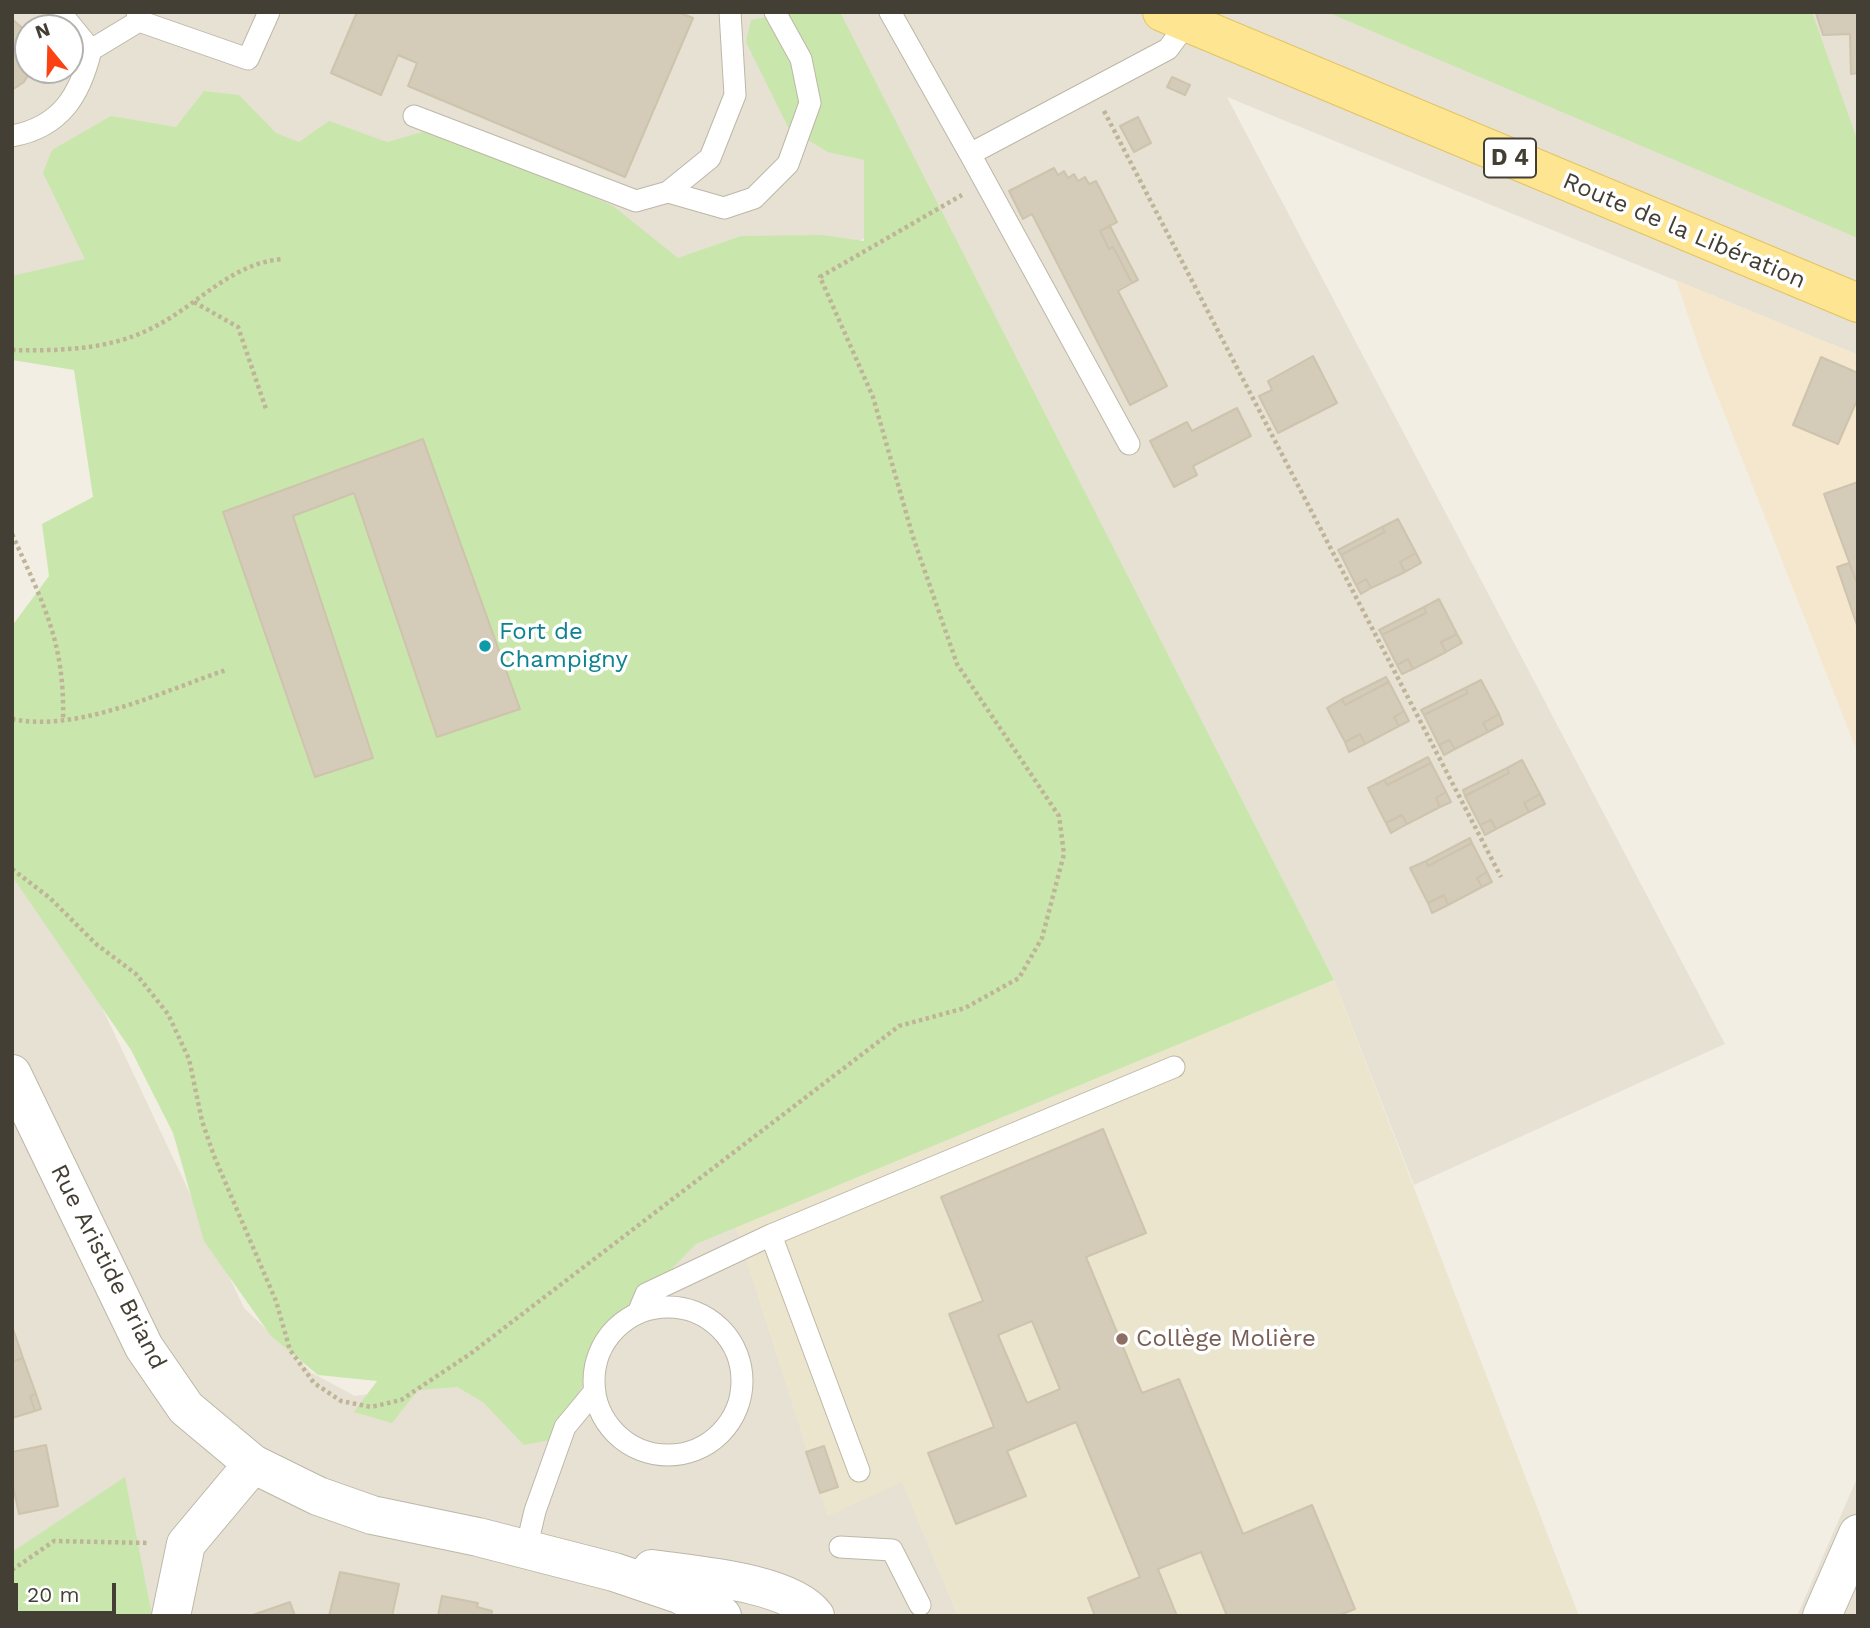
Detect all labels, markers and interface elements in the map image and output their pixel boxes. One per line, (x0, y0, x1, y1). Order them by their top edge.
north arrow (14, 14, 84, 84)
text: N (32, 17, 53, 44)
road number: D 4 (1484, 139, 1536, 178)
street label: Route de la Libération (1558, 167, 1810, 295)
place label: Fort de Champigny (499, 618, 628, 674)
marker: Fort de Champigny (477, 638, 493, 654)
street label: Rue Aristide Briand (44, 1160, 172, 1374)
place label: Collège Molière (1136, 1325, 1316, 1353)
marker: Collège Molière (1114, 1331, 1130, 1347)
scale bar (18, 1568, 119, 1612)
text: 20 m (27, 1582, 79, 1607)

